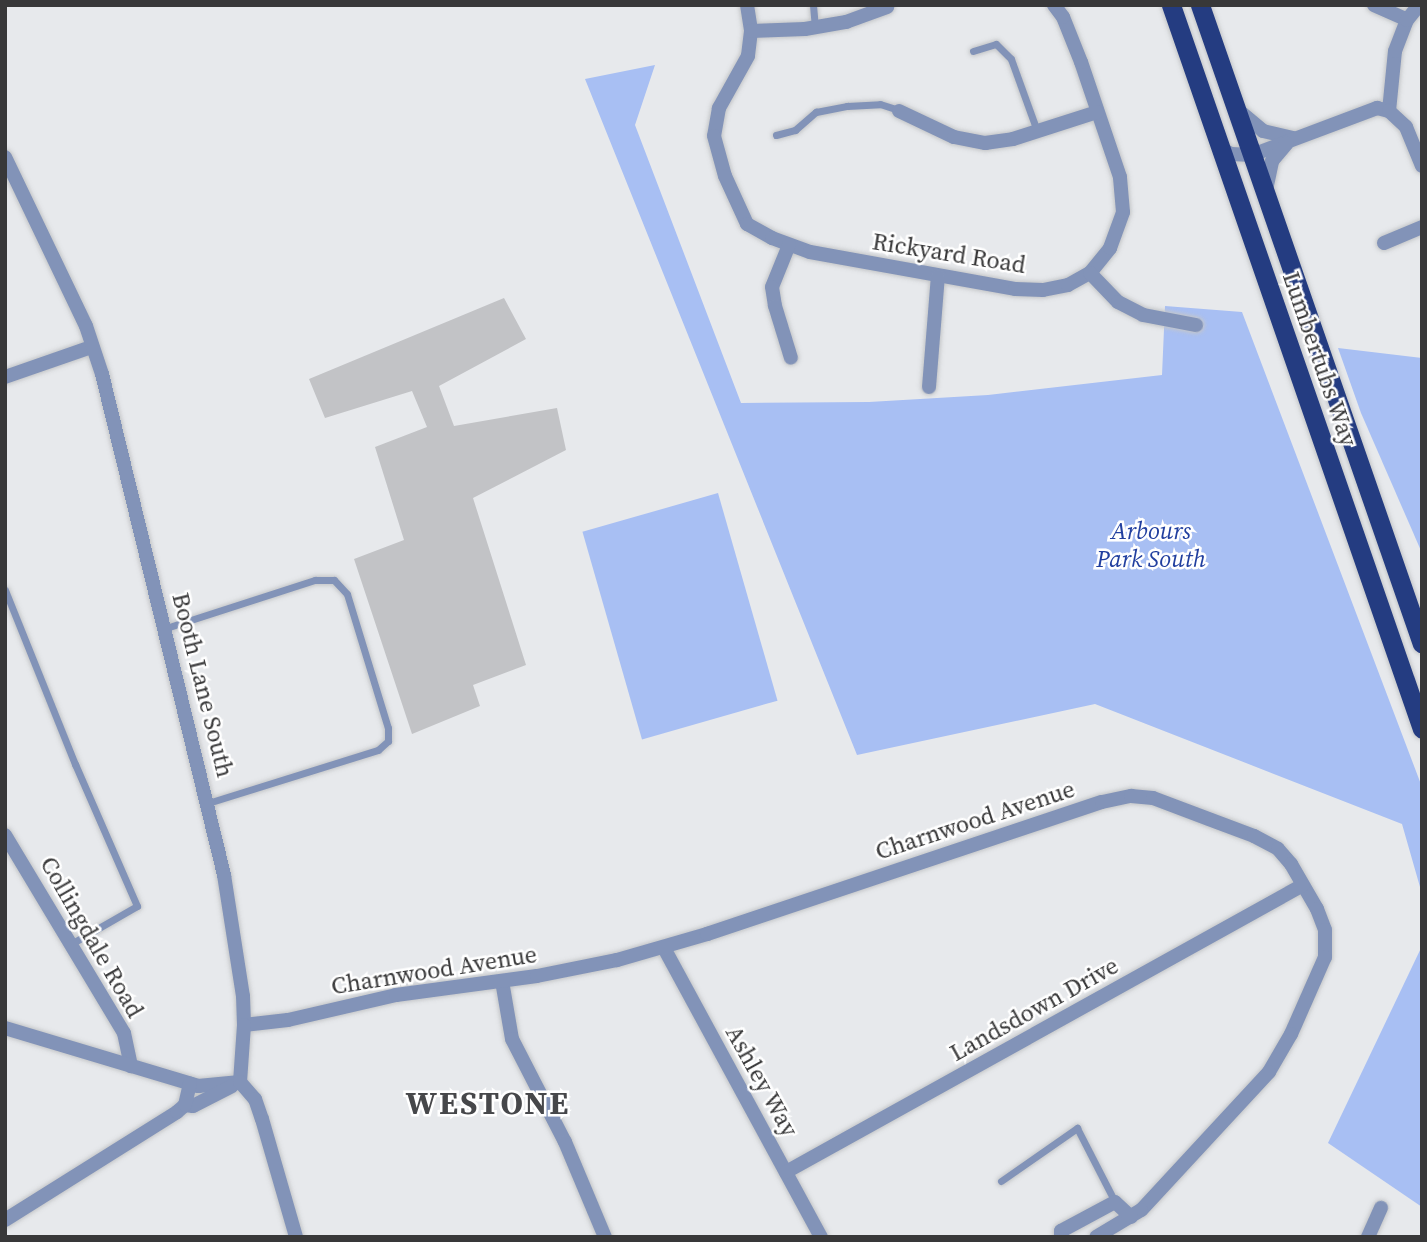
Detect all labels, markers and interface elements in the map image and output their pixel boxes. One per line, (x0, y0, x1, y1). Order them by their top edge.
street label: Rickyard Road (870, 227, 1028, 279)
street label: Lumbertubs Way (1277, 268, 1363, 450)
park label: Arbours Park South (1096, 517, 1206, 573)
street label: Booth Lane South (166, 590, 240, 780)
street label: Charnwood Avenue (872, 774, 1078, 866)
street label: Collingdale Road (34, 851, 150, 1023)
street label: Charnwood Avenue (329, 940, 539, 1000)
street label: Landsdown Drive (945, 951, 1123, 1067)
street label: Ashley Way (720, 1020, 804, 1142)
district label: WESTONE (406, 1084, 570, 1122)

